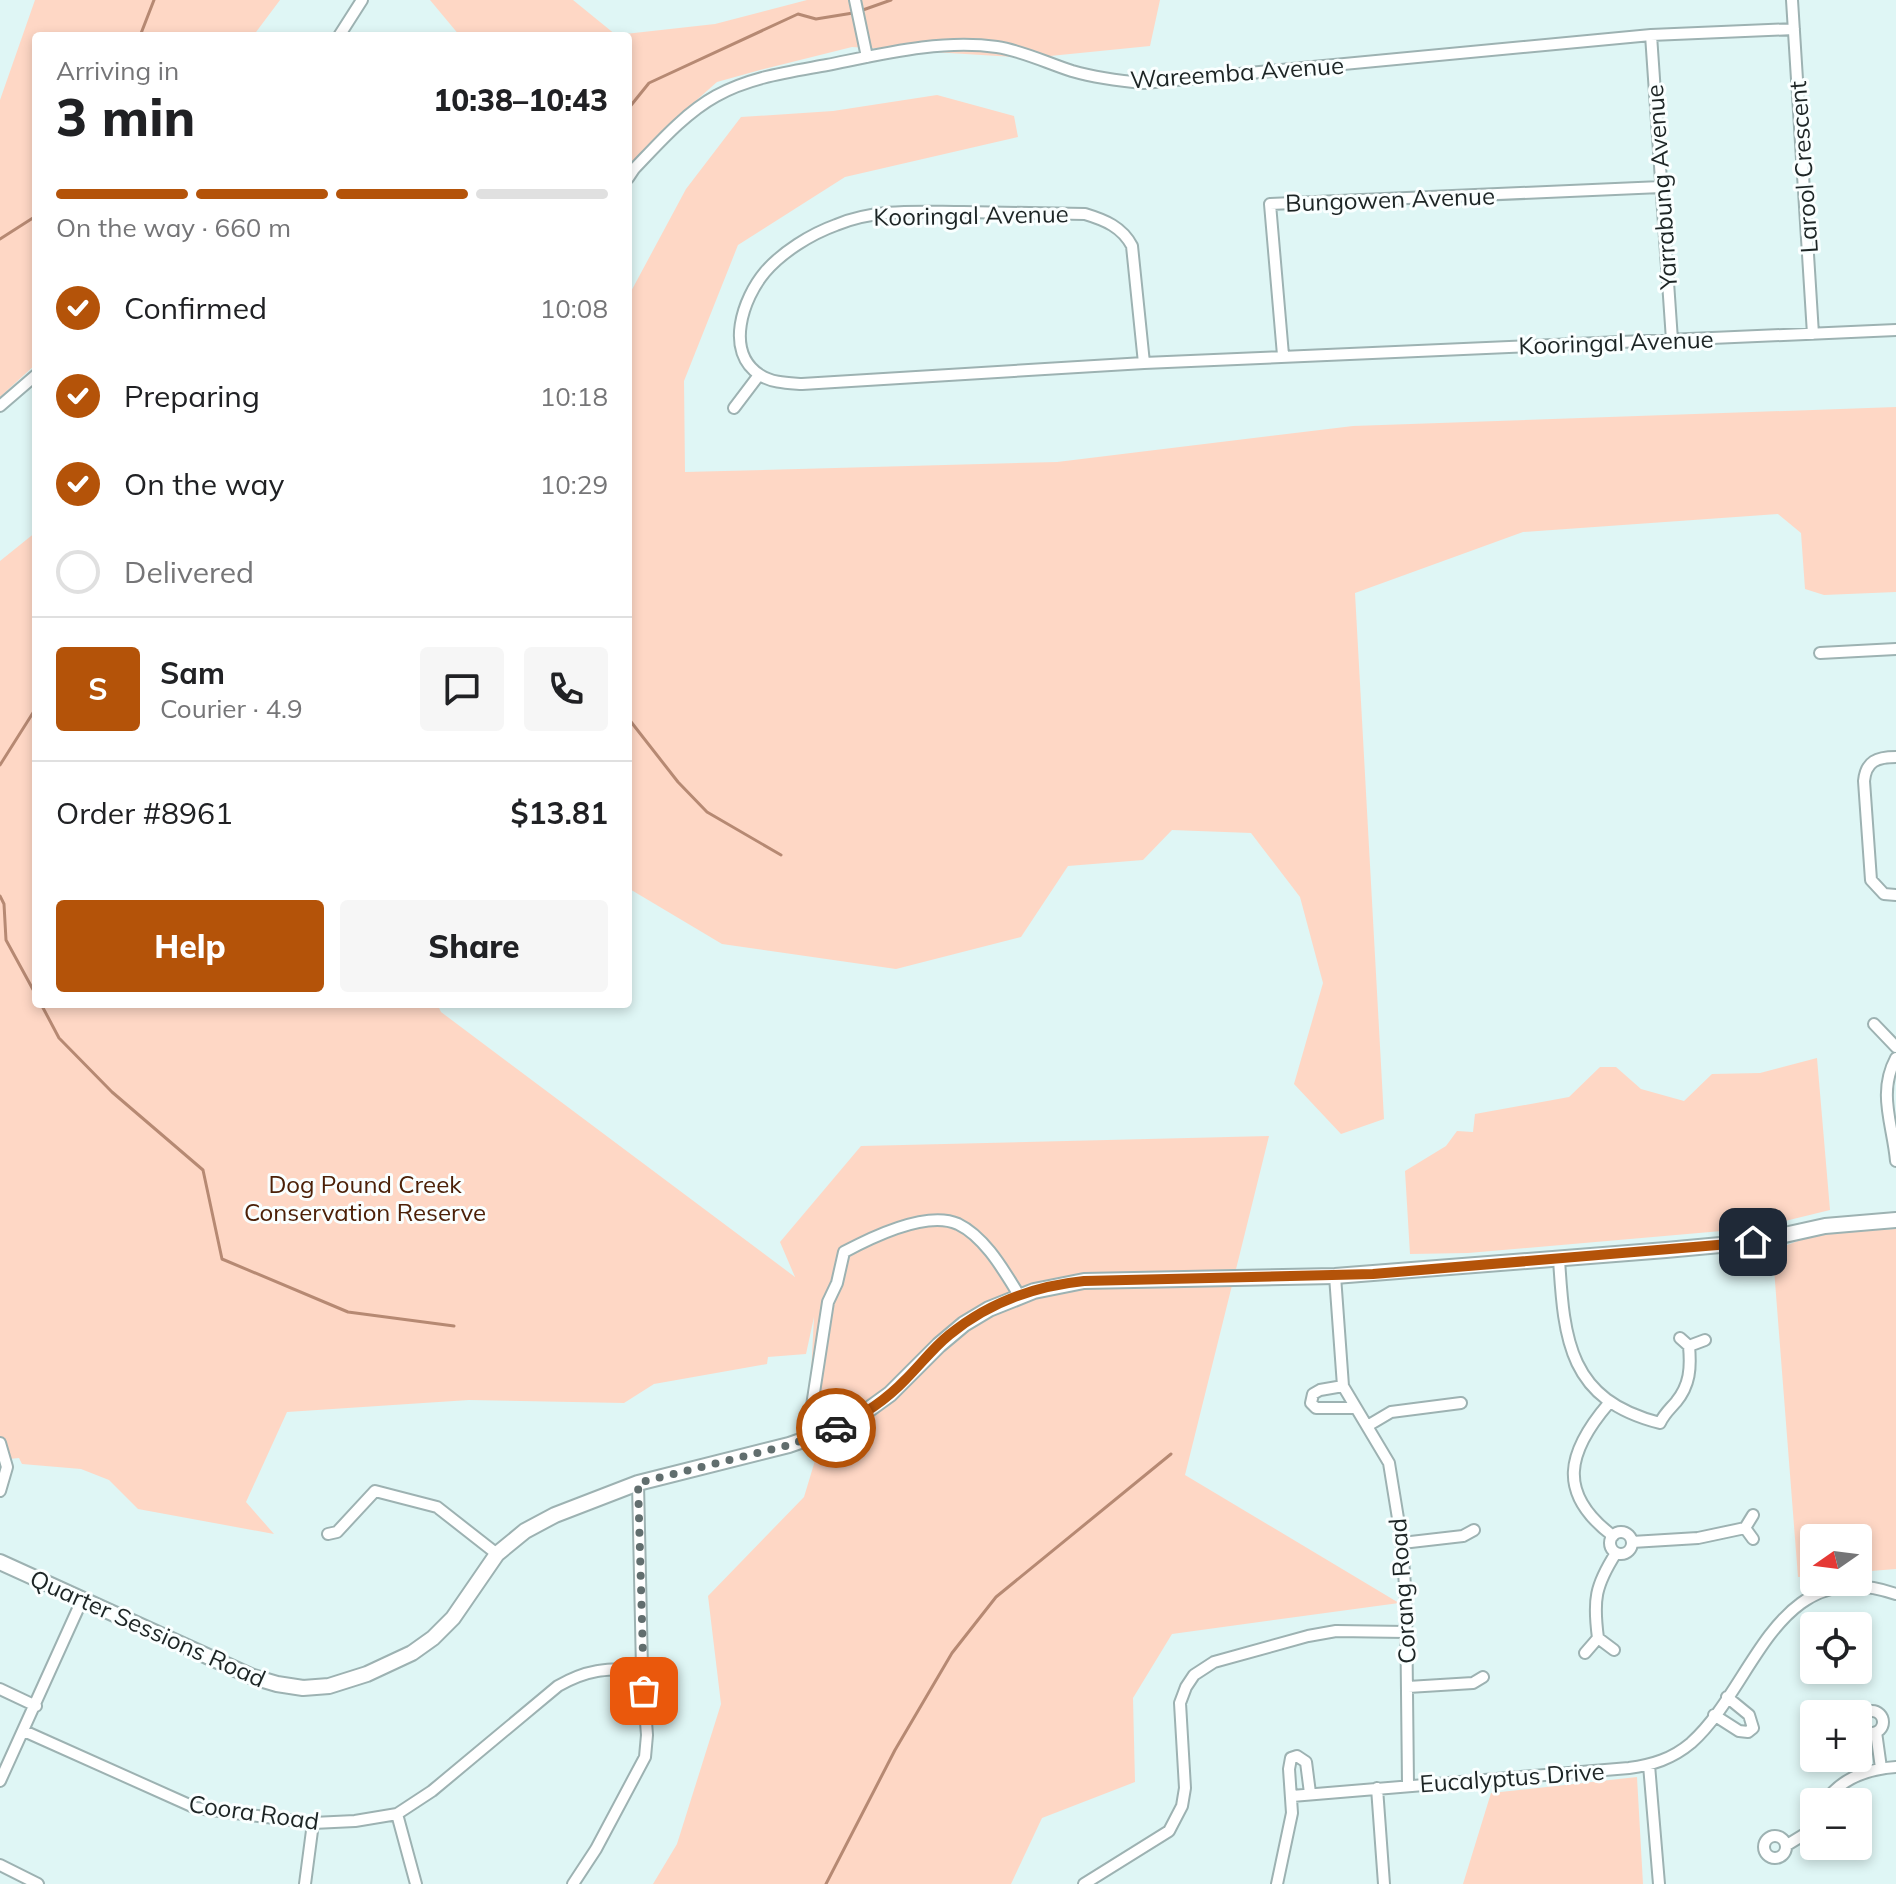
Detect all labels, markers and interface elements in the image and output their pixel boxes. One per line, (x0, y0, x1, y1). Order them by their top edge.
street label: Wareemba Avenue (1129, 50, 1345, 94)
text: Arriving in (56, 54, 179, 87)
street label: Larool Crescent (1782, 80, 1824, 254)
text: 10:38–10:43 (433, 81, 608, 119)
street label: Yarrabung Avenue (1639, 83, 1683, 292)
text: 3 min (56, 84, 195, 149)
street label: Bungowen Avenue (1285, 180, 1495, 218)
street label: Kooringal Avenue (873, 198, 1069, 232)
text: On the way · 660 m (56, 211, 291, 244)
icon: check (56, 286, 100, 330)
text: Confirmed (124, 289, 267, 327)
text: 10:08 (540, 292, 608, 325)
street label: Kooringal Avenue (1518, 324, 1714, 360)
icon: check (56, 374, 100, 418)
text: Preparing (124, 377, 260, 415)
text: 10:18 (540, 380, 608, 413)
icon: check (56, 462, 100, 506)
text: On the way (124, 465, 284, 503)
text: 10:29 (540, 468, 608, 501)
text: Delivered (124, 553, 254, 591)
button: chat (420, 647, 504, 731)
button: phone (524, 647, 608, 731)
text: Sam (160, 654, 225, 692)
text: S (88, 670, 108, 708)
text: Courier · 4.9 (160, 692, 303, 725)
text: Order #8961 (56, 794, 233, 832)
text: $13.81 (511, 794, 608, 832)
button: Help (56, 900, 324, 992)
button: Share (340, 900, 608, 992)
park label: Dog Pound Creek Conservation Reserve (244, 1169, 486, 1227)
pin (1719, 1208, 1787, 1276)
icon: home (1731, 1220, 1775, 1264)
courier (796, 1388, 876, 1468)
icon: car (814, 1406, 858, 1450)
street label: Corang Road (1382, 1517, 1422, 1665)
north arrow (1800, 1524, 1872, 1596)
map controls (1800, 1524, 1872, 1860)
street label: Quarter Sessions Road (26, 1562, 270, 1694)
button: locate (1800, 1612, 1872, 1684)
pin (610, 1657, 678, 1725)
icon: bag (622, 1669, 666, 1713)
button: + (1800, 1700, 1872, 1772)
street label: Eucalyptus Drive (1419, 1756, 1605, 1798)
street label: Coora Road (187, 1788, 321, 1836)
button: − (1800, 1788, 1872, 1860)

